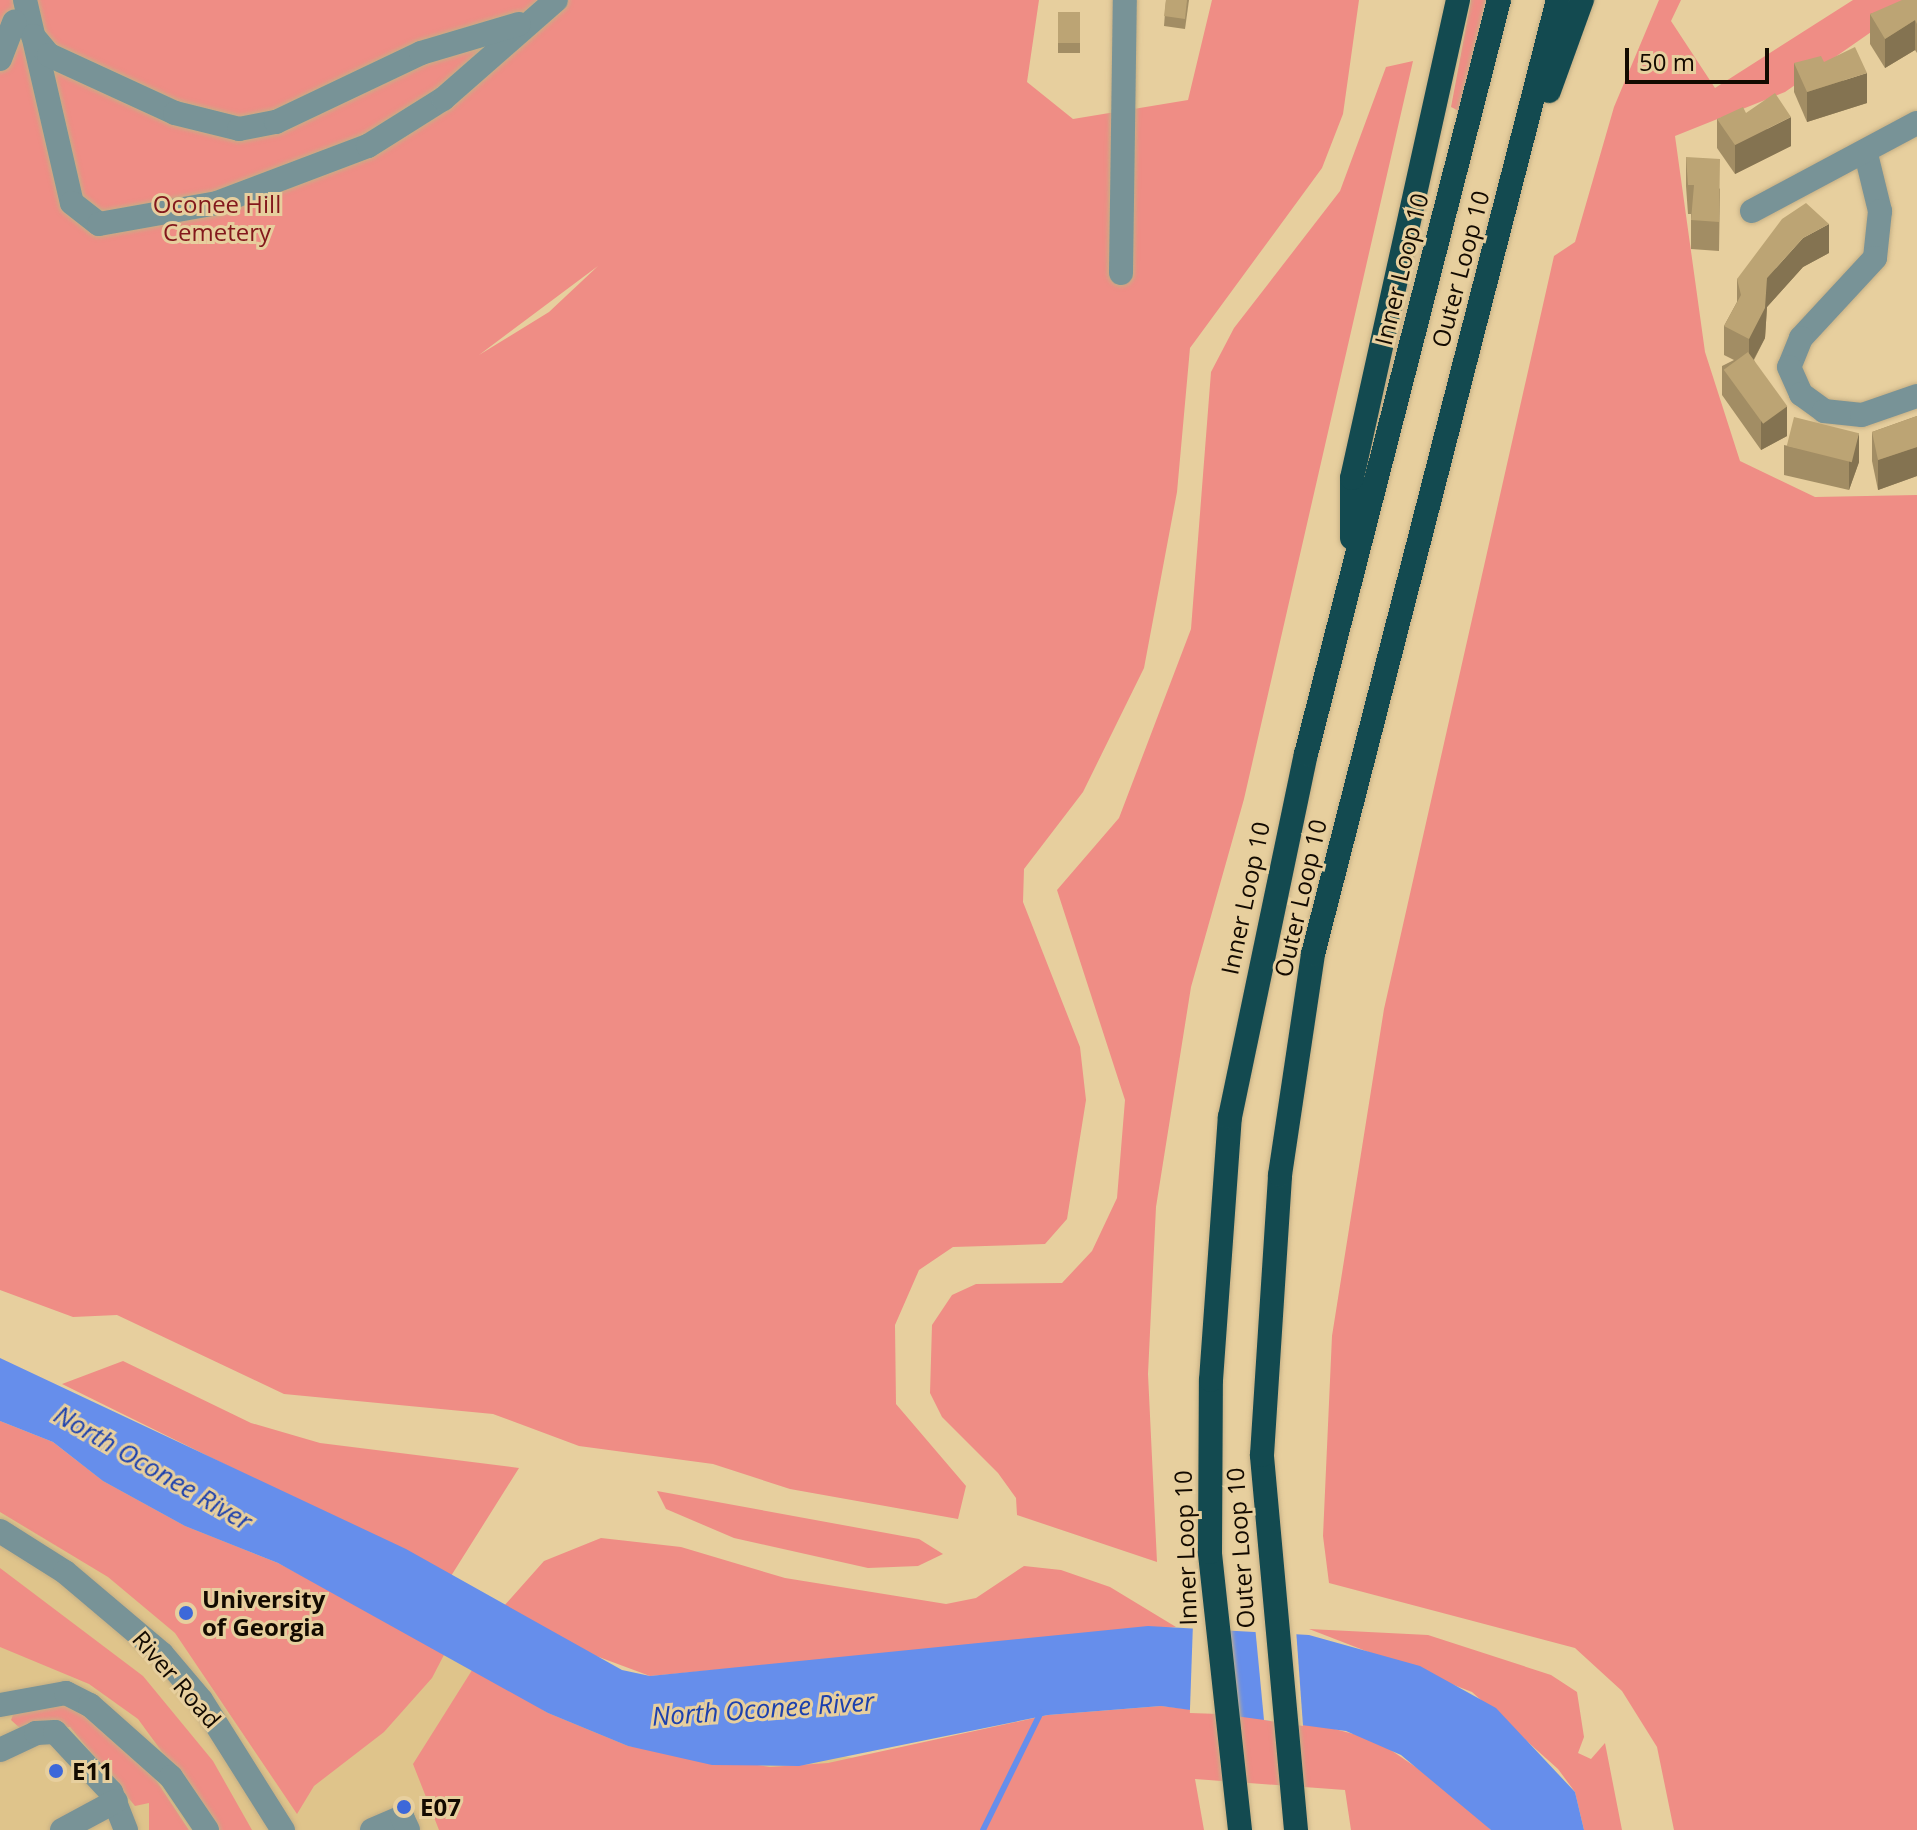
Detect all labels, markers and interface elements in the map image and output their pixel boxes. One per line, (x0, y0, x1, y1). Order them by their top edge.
scale bar (1629, 32, 1773, 82)
text: 50 m (1639, 45, 1695, 78)
street label: Outer Loop 10 (1425, 187, 1495, 351)
park label: Oconee Hill Cemetery (153, 190, 281, 246)
street label: Inner Loop 10 (1368, 190, 1434, 348)
street label: Outer Loop 10 (1268, 816, 1332, 980)
street label: Inner Loop 10 (1215, 819, 1275, 977)
water label: North Oconee River (49, 1399, 257, 1537)
street label: Outer Loop 10 (1220, 1467, 1260, 1629)
street label: Inner Loop 10 (1168, 1470, 1202, 1626)
place label: University of Georgia (202, 1585, 325, 1641)
marker: University of Georgia (177, 1604, 195, 1622)
street label: River Road (127, 1624, 227, 1734)
water label: North Oconee River (651, 1686, 875, 1732)
place label: E11 (72, 1757, 113, 1785)
marker: E11 (47, 1762, 65, 1780)
place label: E07 (420, 1793, 461, 1821)
marker: E07 (395, 1798, 413, 1816)

